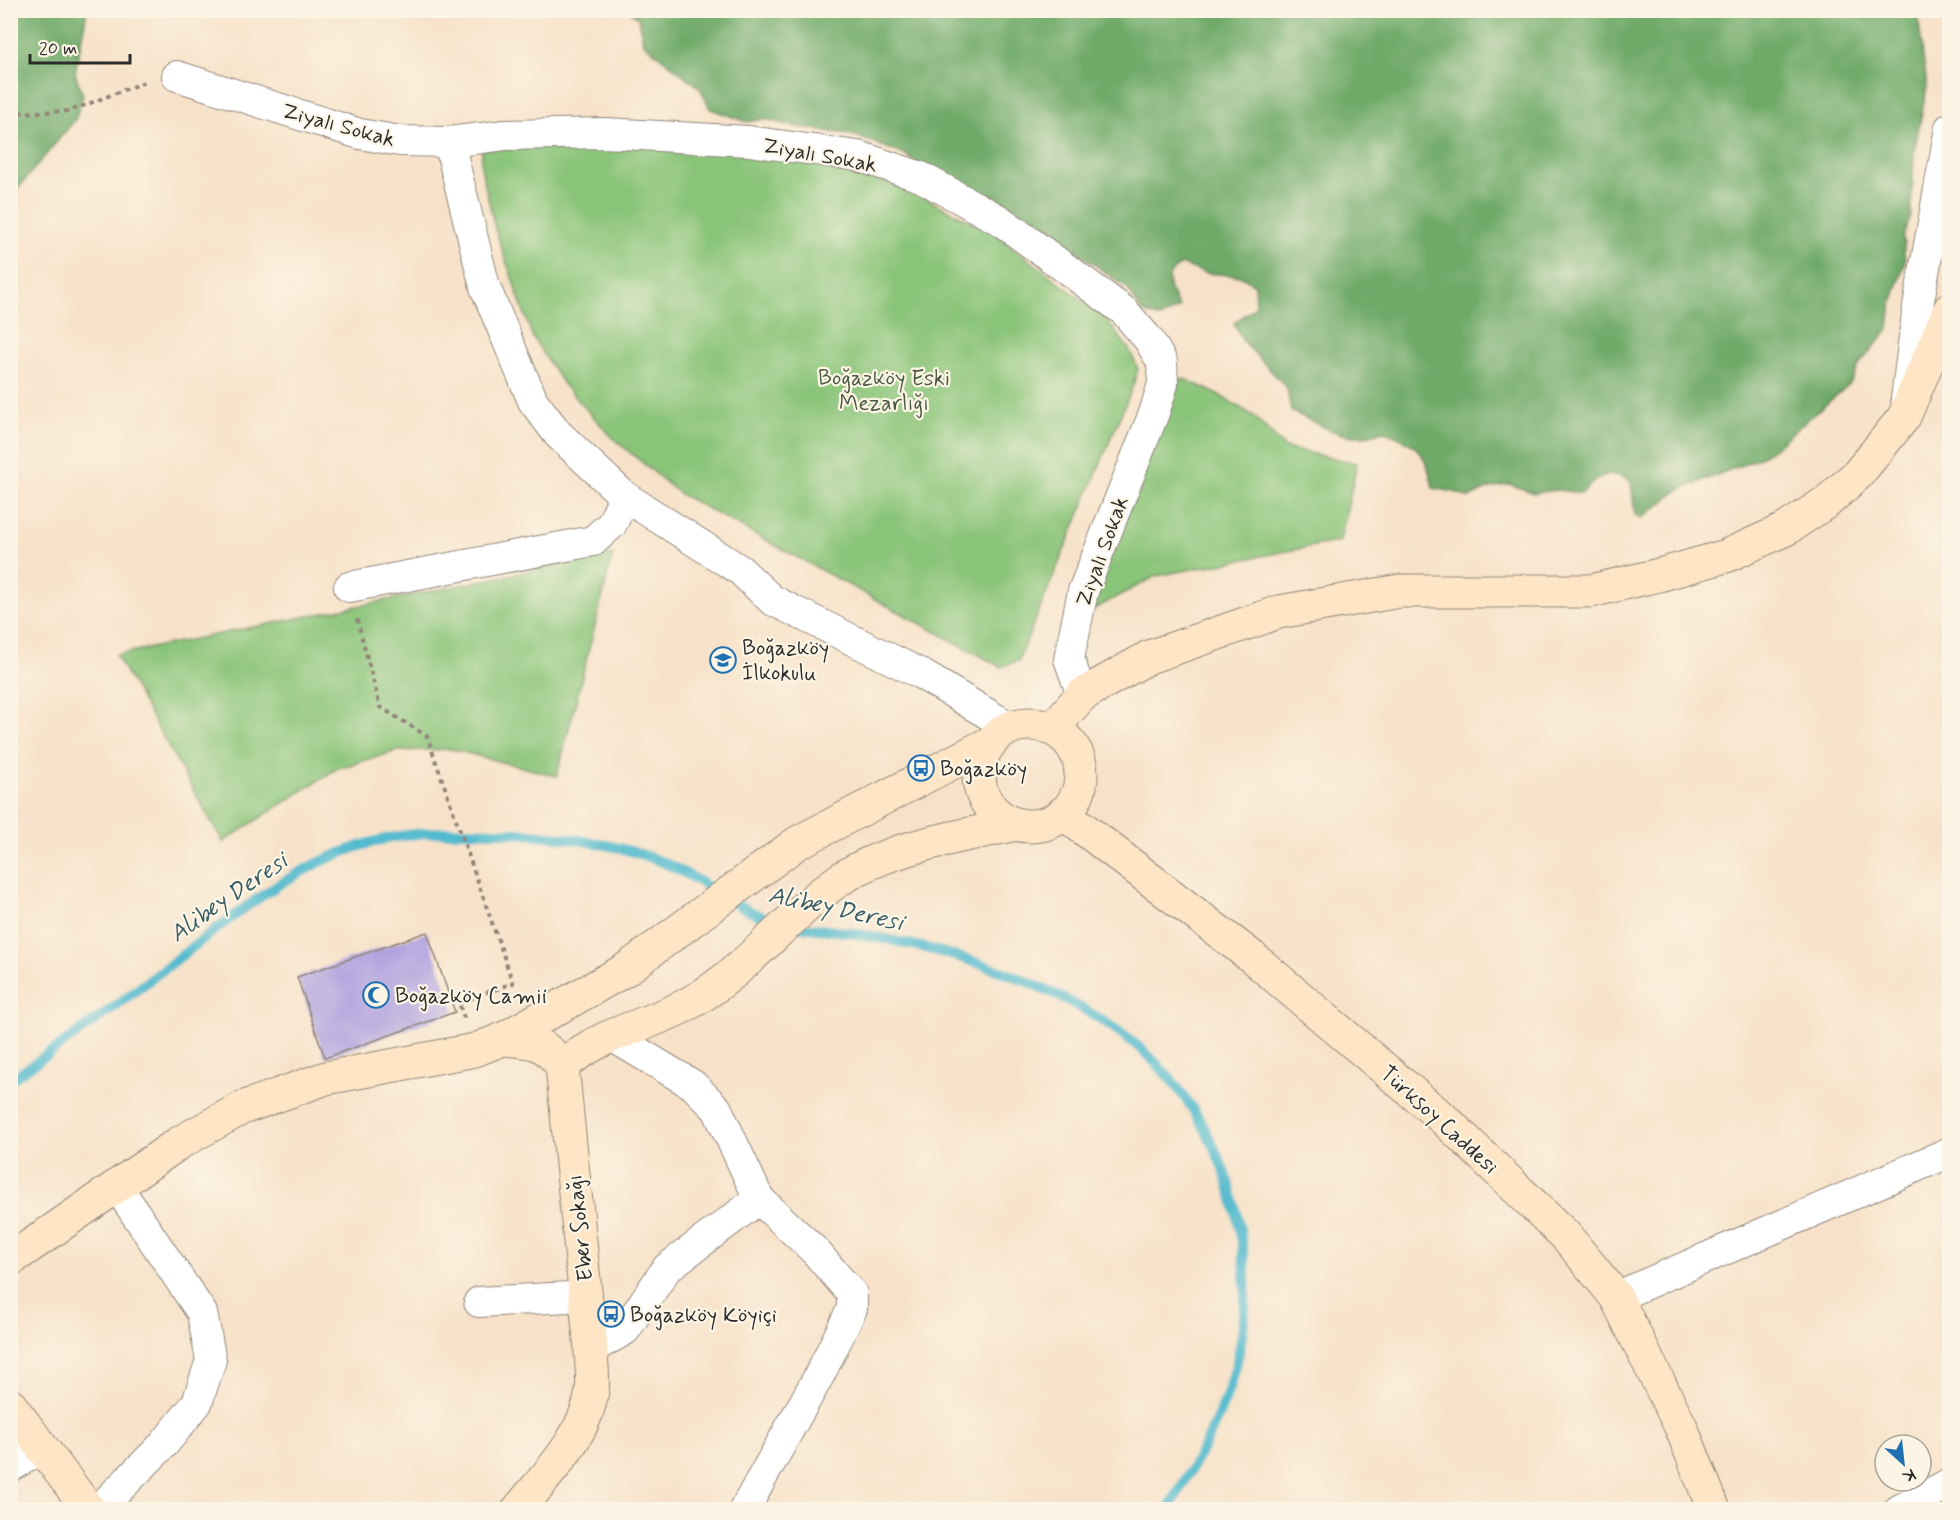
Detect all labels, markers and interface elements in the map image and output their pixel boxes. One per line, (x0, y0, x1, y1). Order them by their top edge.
scale bar (30, 27, 130, 65)
text: 20 m (39, 37, 77, 61)
street label: Ziyalı Sokak (279, 97, 398, 154)
street label: Ziyalı Sokak (760, 132, 879, 180)
park label: Boğazköy Eski Mezarlığı (818, 365, 950, 419)
street label: Ziyalı Sokak (1070, 493, 1136, 611)
place label: Boğazköy İlkokulu (742, 635, 829, 688)
school or university icon: Boğazköy İlkokulu (708, 645, 738, 675)
bus stop icon: Boğazköy (906, 753, 936, 783)
place label: Boğazköy (940, 756, 1027, 785)
water label: Alibey Deresi (164, 844, 297, 950)
water label: Alibey Deresi (766, 880, 909, 940)
mosque icon: Boğazköy Camii (361, 980, 391, 1010)
place label: Boğazköy Camii (395, 983, 547, 1012)
street label: Türksoy Caddesi (1374, 1060, 1504, 1181)
street label: Eber Sokağı (561, 1173, 602, 1283)
bus stop icon: Boğazköy Köyiçi (596, 1299, 626, 1329)
place label: Boğazköy Köyiçi (630, 1302, 777, 1331)
north arrow (1873, 1433, 1933, 1493)
text: K (1899, 1463, 1919, 1487)

